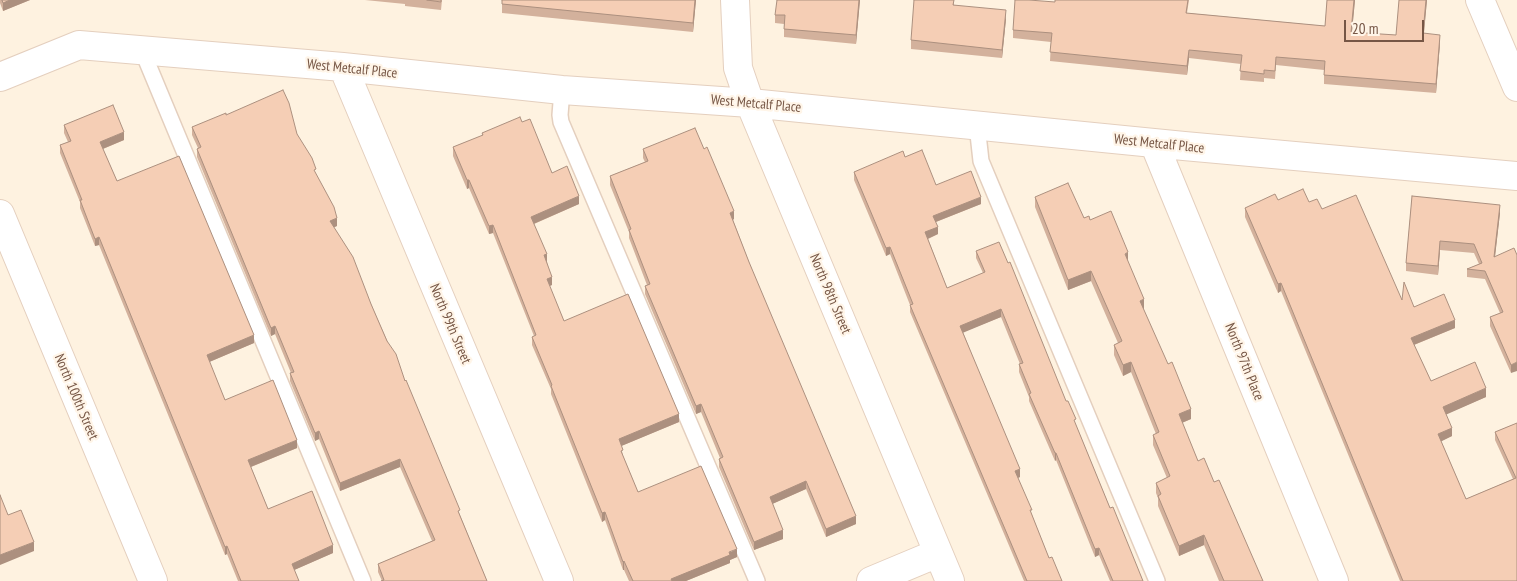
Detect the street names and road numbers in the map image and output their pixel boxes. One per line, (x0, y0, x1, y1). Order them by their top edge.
street label: West Metcalf Place (306, 56, 398, 82)
street label: West Metcalf Place (710, 92, 802, 116)
street label: West Metcalf Place (1113, 131, 1205, 157)
street label: North 98th Street (806, 251, 854, 337)
street label: North 99th Street (426, 281, 474, 367)
street label: North 97th Place (1221, 321, 1267, 403)
street label: North 100th Street (50, 352, 102, 442)

